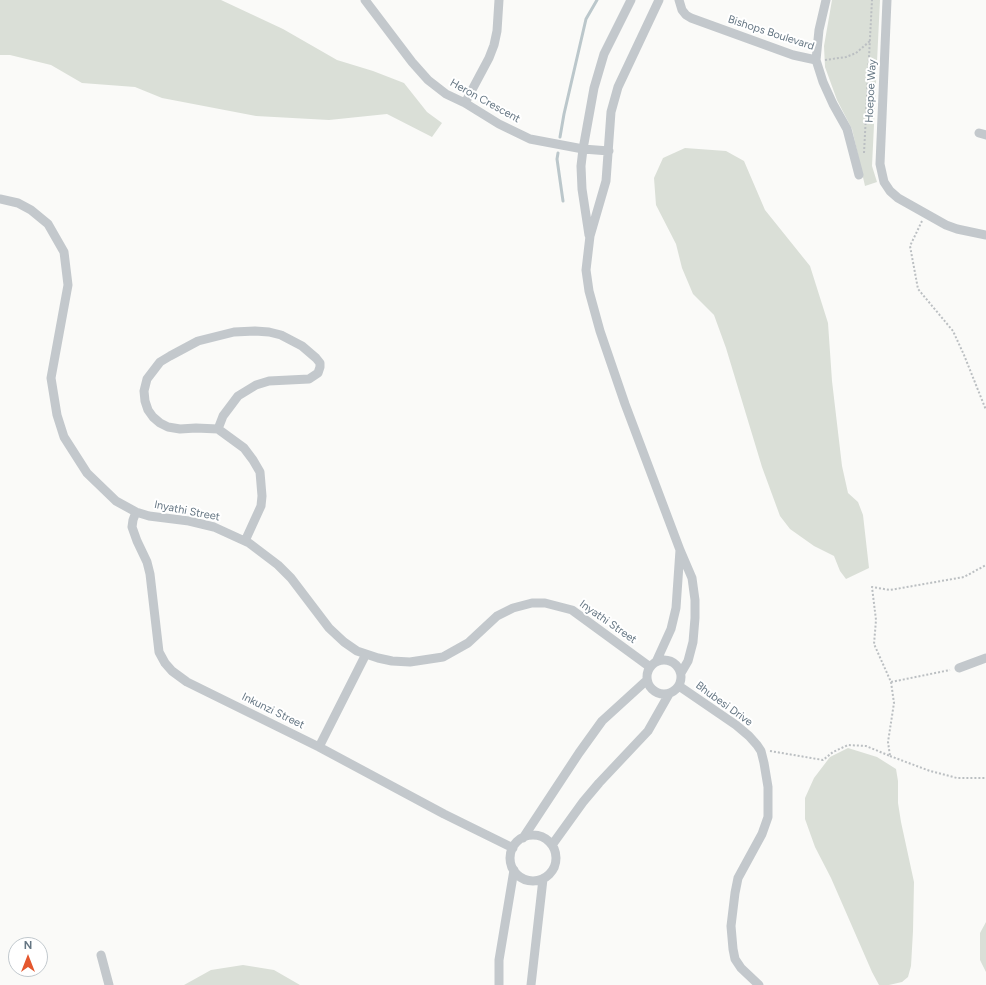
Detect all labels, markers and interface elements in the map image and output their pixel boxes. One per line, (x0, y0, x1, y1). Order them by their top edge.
street label: Bishops Boulevard (726, 13, 816, 53)
street label: Hoepoe Way (863, 59, 879, 123)
street label: Heron Crescent (448, 76, 522, 126)
street label: Inyathi Street (153, 498, 221, 524)
street label: Inyathi Street (577, 597, 639, 647)
street label: Bhubesi Drive (693, 679, 755, 729)
street label: Inkunzi Street (239, 690, 307, 732)
north arrow (8, 937, 48, 977)
text: N (24, 939, 32, 952)

